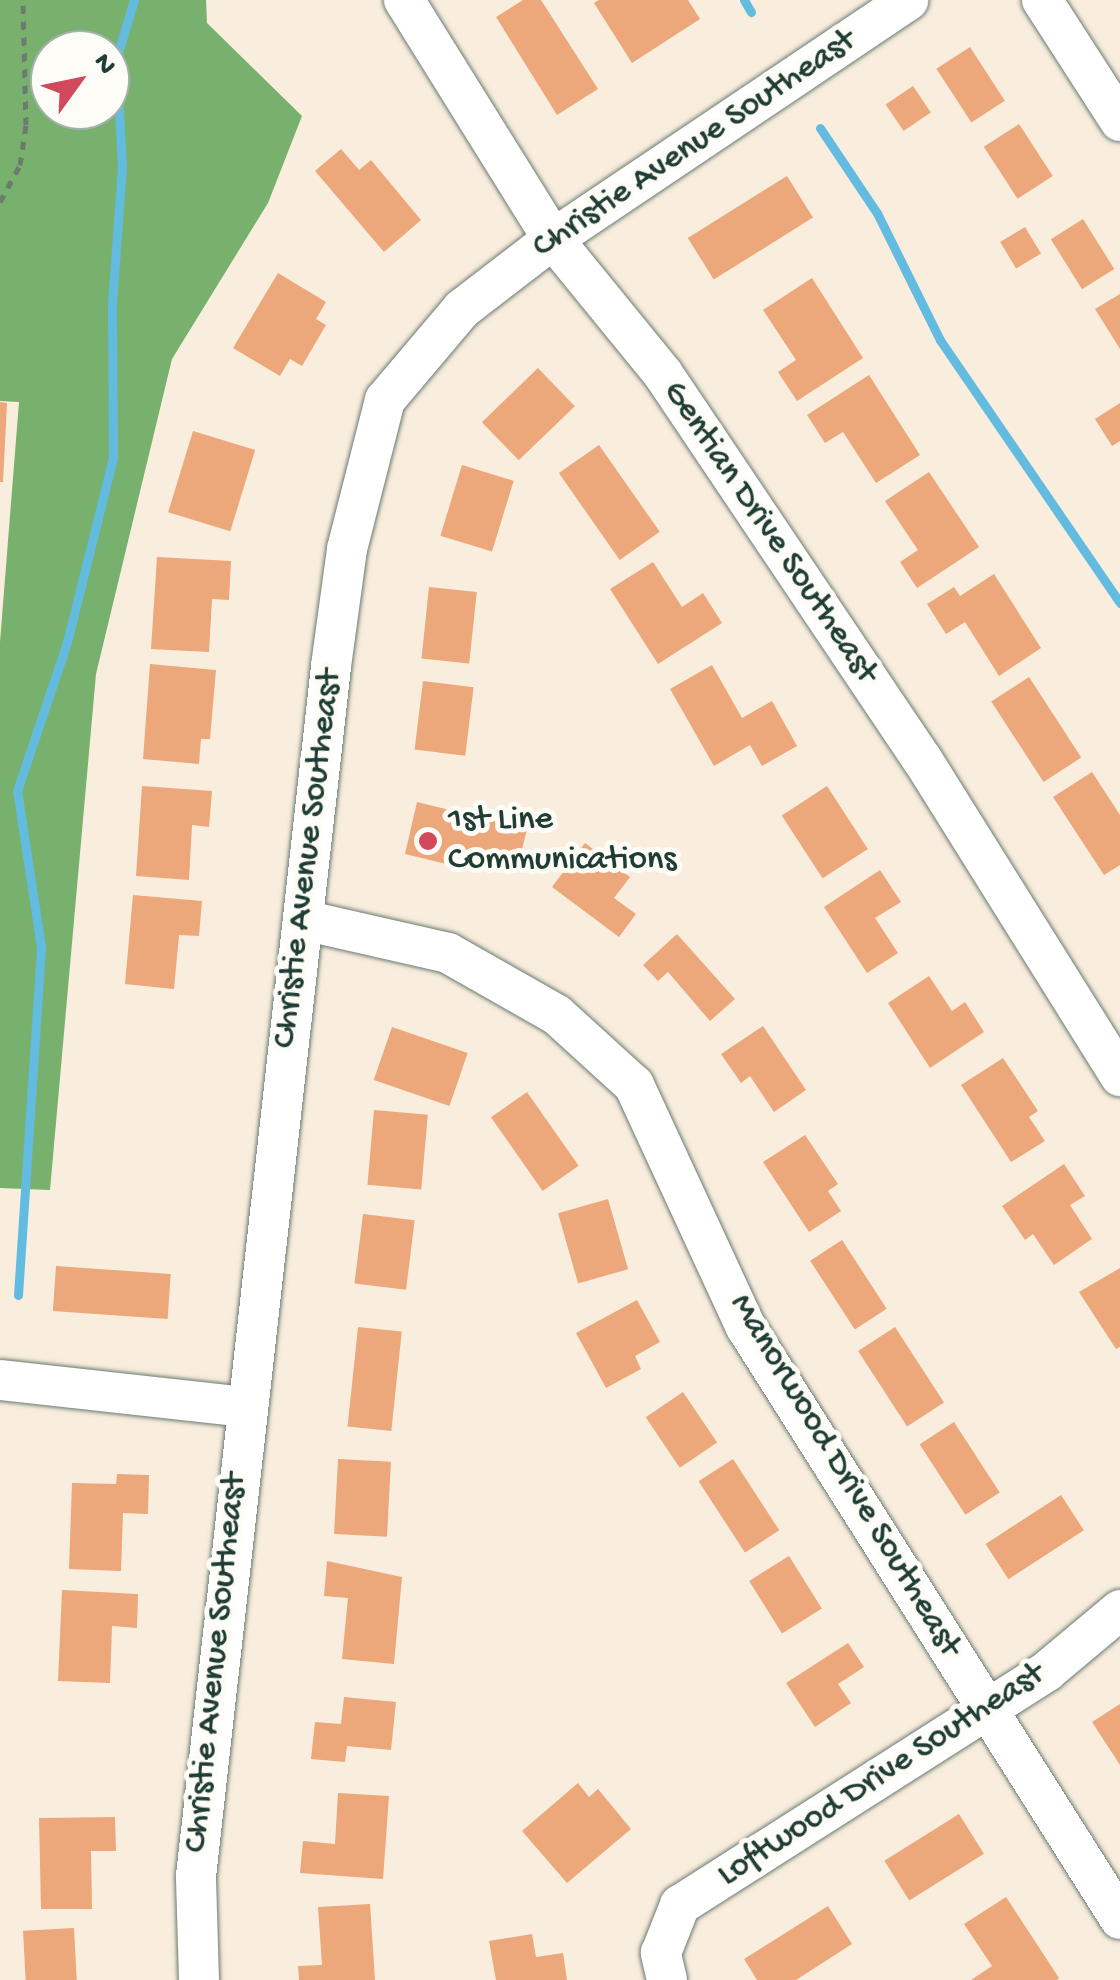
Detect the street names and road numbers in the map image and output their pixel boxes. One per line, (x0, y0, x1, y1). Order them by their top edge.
street label: Christie Avenue Southeast (525, 21, 865, 269)
street label: Gentian Drive Southeast (652, 374, 886, 692)
street label: Christie Avenue Southeast (265, 667, 353, 1051)
street label: Manorwood Drive Southeast (719, 1287, 969, 1665)
street label: Christie Avenue Southeast (176, 1471, 258, 1855)
street label: Loftwood Drive Southeast (711, 1655, 1053, 1897)

